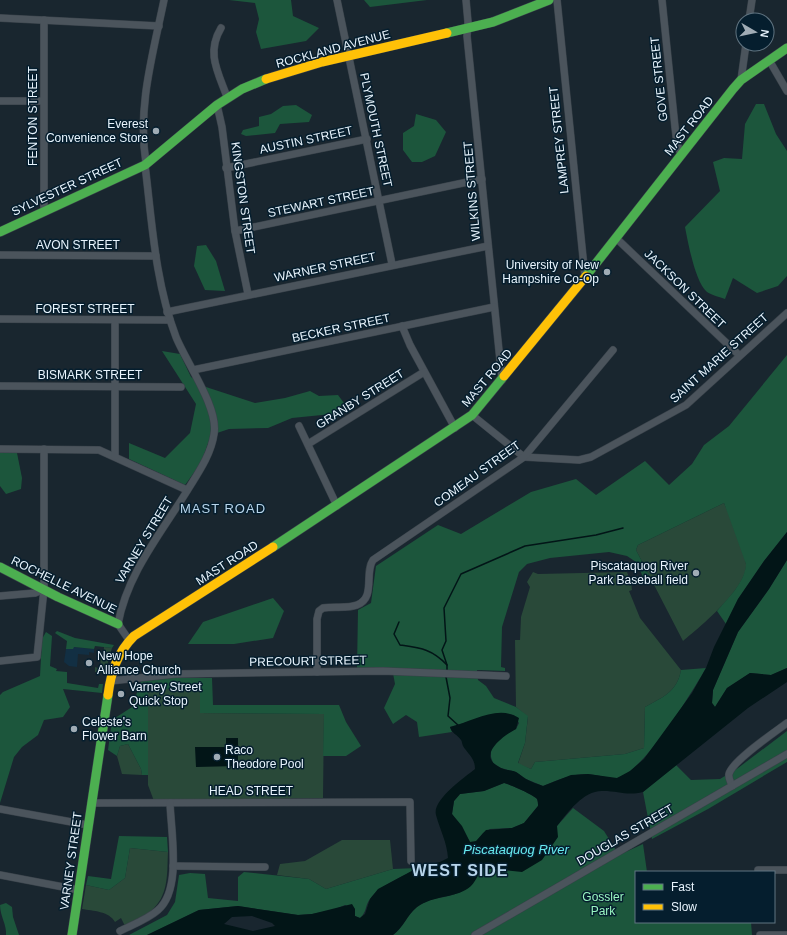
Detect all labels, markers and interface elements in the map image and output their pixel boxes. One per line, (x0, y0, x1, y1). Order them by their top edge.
north arrow (735, 12, 775, 52)
street label: ROCKLAND AVENUE (274, 27, 392, 71)
text: N (758, 29, 771, 38)
street label: GOVE STREET (648, 35, 670, 122)
street label: FENTON STREET (26, 65, 40, 166)
street label: PLYMOUTH STREET (357, 72, 395, 189)
street label: LAMPREY STREET (546, 85, 572, 194)
street label: MAST ROAD (662, 93, 717, 158)
place label: Everest Convenience Store (46, 117, 149, 145)
street label: AUSTIN STREET (258, 123, 354, 157)
marker: Everest Convenience Store (151, 126, 161, 136)
street label: WILKINS STREET (461, 140, 483, 241)
street label: KINGSTON STREET (228, 141, 258, 256)
street label: SYLVESTER STREET (9, 155, 125, 219)
street label: STEWART STREET (266, 184, 376, 220)
street label: AVON STREET (36, 238, 121, 252)
street label: JACKSON STREET (642, 247, 729, 332)
street label: WARNER STREET (273, 249, 378, 285)
place label: University of New Hampshire Co-Op (502, 258, 599, 286)
marker: University of New Hampshire Co-Op (602, 267, 612, 277)
street label: FOREST STREET (35, 302, 135, 316)
street label: SAINT MARIE STREET (667, 310, 771, 406)
street label: BECKER STREET (291, 311, 392, 345)
street label: MAST ROAD (459, 346, 515, 410)
street label: GRANBY STREET (313, 366, 407, 432)
street label: BISMARK STREET (38, 368, 143, 382)
street label: COMEAU STREET (431, 438, 523, 510)
street label: VARNEY STREET (113, 493, 176, 586)
district label: MAST ROAD (180, 501, 266, 516)
street label: MAST ROAD (193, 538, 261, 588)
street label: ROCHELLE AVENUE (9, 553, 119, 617)
place label: Piscataquog River Park Baseball field (589, 559, 688, 587)
marker: Piscataquog River Park Baseball field (691, 568, 701, 578)
place label: New Hope Alliance Church (97, 649, 181, 677)
street label: PRECOURT STREET (249, 653, 368, 669)
marker: New Hope Alliance Church (84, 658, 94, 668)
place label: Varney Street Quick Stop (129, 680, 202, 708)
marker: Varney Street Quick Stop (116, 689, 126, 699)
place label: Celeste's Flower Barn (82, 715, 147, 743)
marker: Celeste's Flower Barn (69, 724, 79, 734)
place label: Raco Theodore Pool (225, 743, 304, 771)
marker: Raco Theodore Pool (212, 752, 222, 762)
street label: HEAD STREET (209, 784, 294, 798)
street label: DOUGLAS STREET (574, 801, 676, 868)
street label: VARNEY STREET (57, 810, 85, 911)
water label: Piscataquog River (463, 842, 569, 857)
district label: WEST SIDE (411, 862, 509, 879)
legend (635, 871, 775, 923)
text: Fast (671, 880, 695, 894)
park label: Gossler Park (582, 890, 624, 918)
text: Slow (671, 900, 697, 914)

